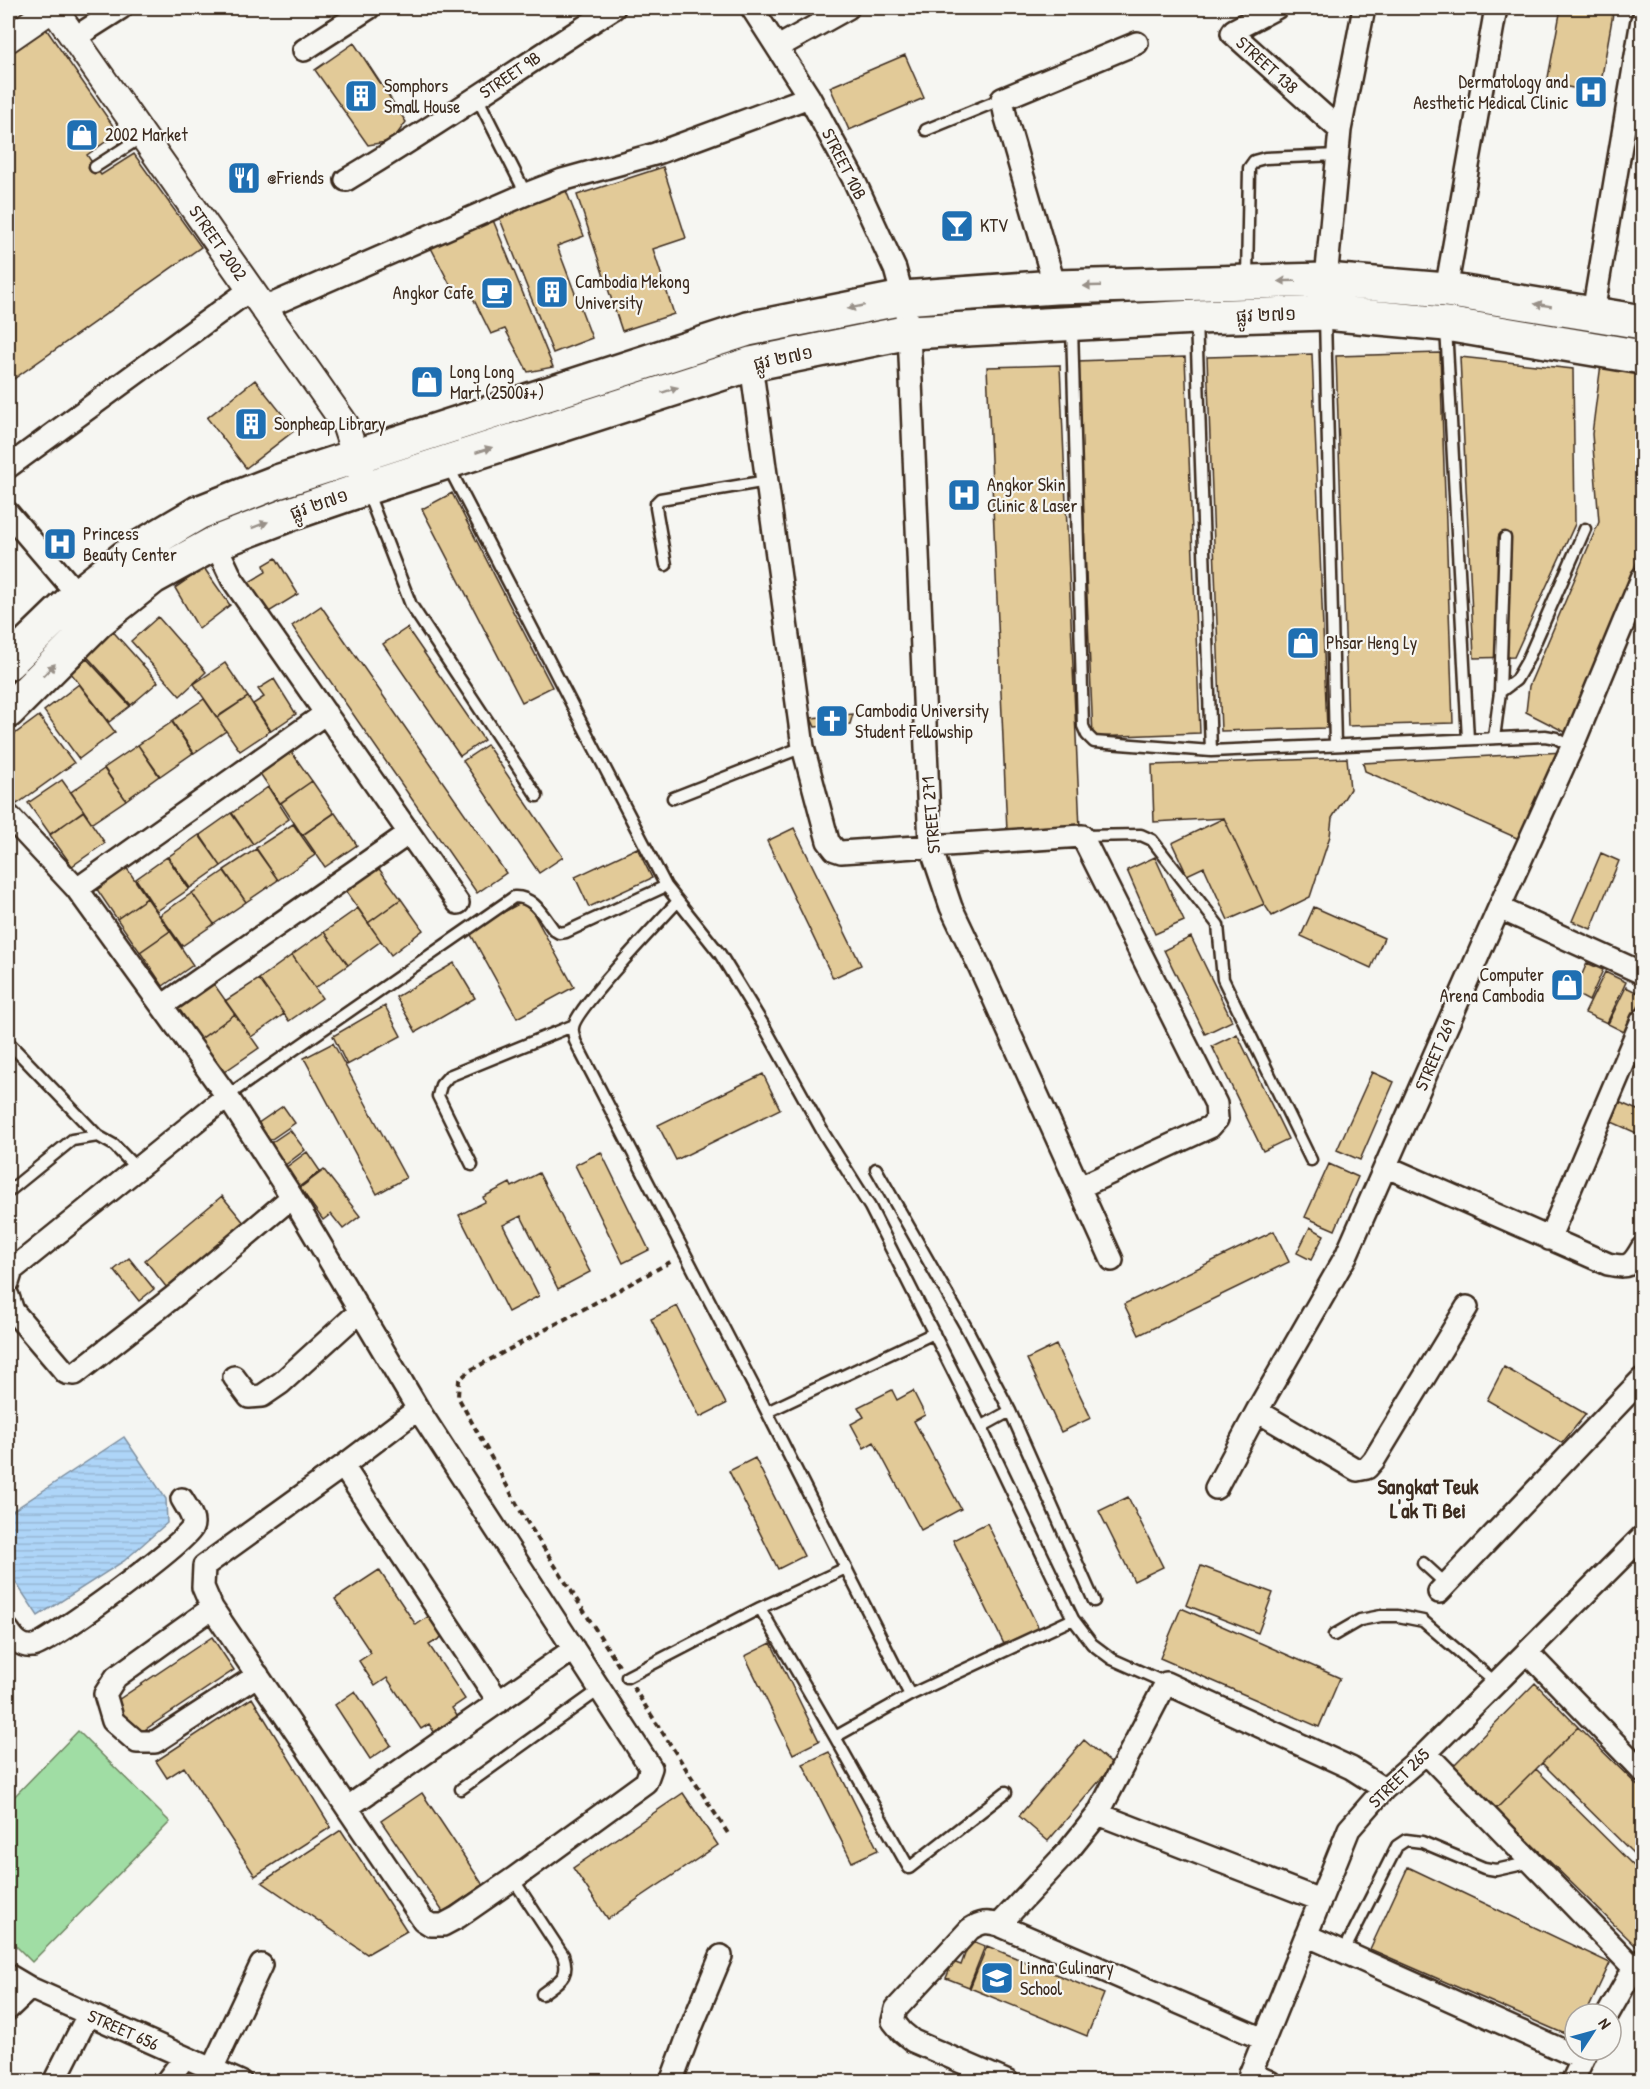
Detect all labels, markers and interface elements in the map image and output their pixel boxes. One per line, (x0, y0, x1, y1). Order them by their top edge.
street label: STREET 138 (1231, 30, 1304, 99)
street label: STREET 9B (474, 45, 545, 104)
place label: Dermatology and Aesthetic Medical Clinic (1413, 69, 1568, 115)
place label: Somphors Small House (384, 73, 460, 119)
hospital icon: Dermatology and Aesthetic Medical Clinic (1573, 74, 1609, 110)
building icon: Somphors Small House (343, 78, 379, 114)
shop icon: 2002 Market (64, 117, 100, 153)
place label: 2002 Market (105, 122, 188, 147)
street label: STREET 10B (816, 124, 873, 204)
restaurant icon: @Friends (226, 160, 262, 196)
place label: @Friends (267, 165, 324, 190)
street label: STREET 2002 (183, 200, 254, 286)
bar icon: KTV (939, 208, 975, 244)
place label: KTV (980, 213, 1009, 238)
place label: Cambodia Mekong University (575, 269, 690, 315)
building icon: Cambodia Mekong University (534, 274, 570, 310)
cafe icon: Angkor Cafe (479, 275, 515, 311)
one-way arrow (1278, 276, 1297, 285)
place label: Angkor Cafe (393, 280, 474, 305)
one-way arrow (1083, 281, 1102, 291)
street label: ផ្លូវ ២៧១ (1235, 301, 1297, 332)
one-way arrow (1534, 301, 1553, 310)
one-way arrow (847, 303, 866, 312)
street label: ផ្លូវ ២៧១ (751, 339, 816, 380)
place label: Long Long Mart (2500៛+) (450, 359, 544, 405)
shop icon: Long Long Mart (2500៛+) (409, 364, 445, 400)
one-way arrow (661, 385, 679, 394)
building icon: Sonpheap Library (233, 406, 269, 442)
place label: Sonpheap Library (274, 411, 386, 436)
one-way arrow (475, 445, 493, 454)
place label: Angkor Skin Clinic & Laser (987, 472, 1078, 518)
hospital icon: Angkor Skin Clinic & Laser (946, 477, 982, 513)
street label: ផ្លូវ ២៧១ (286, 482, 353, 529)
one-way arrow (251, 520, 269, 530)
place label: Princess Beauty Center (83, 521, 177, 567)
hospital icon: Princess Beauty Center (42, 526, 78, 562)
shop icon: Phsar Heng Ly (1285, 625, 1321, 661)
place label: Phsar Heng Ly (1326, 630, 1418, 655)
one-way arrow (42, 663, 56, 677)
place label: Cambodia University Student Fellowship (855, 698, 990, 744)
church icon: Cambodia University Student Fellowship (814, 703, 850, 739)
street label: STREET 271 (915, 775, 946, 855)
place label: Computer Arena Cambodia (1440, 962, 1544, 1008)
shop icon: Computer Arena Cambodia (1549, 967, 1585, 1003)
street label: STREET 269 (1408, 1015, 1461, 1094)
district label: Sangkat Teuk L'ak Ti Bei (1377, 1472, 1479, 1525)
street label: STREET 265 (1362, 1742, 1435, 1813)
place label: Linna Culinary School (1020, 1955, 1114, 2001)
school or university icon: Linna Culinary School (979, 1960, 1015, 1996)
north arrow (1563, 2002, 1623, 2062)
street label: STREET 656 (84, 2003, 163, 2056)
text: N (1594, 2013, 1617, 2033)

